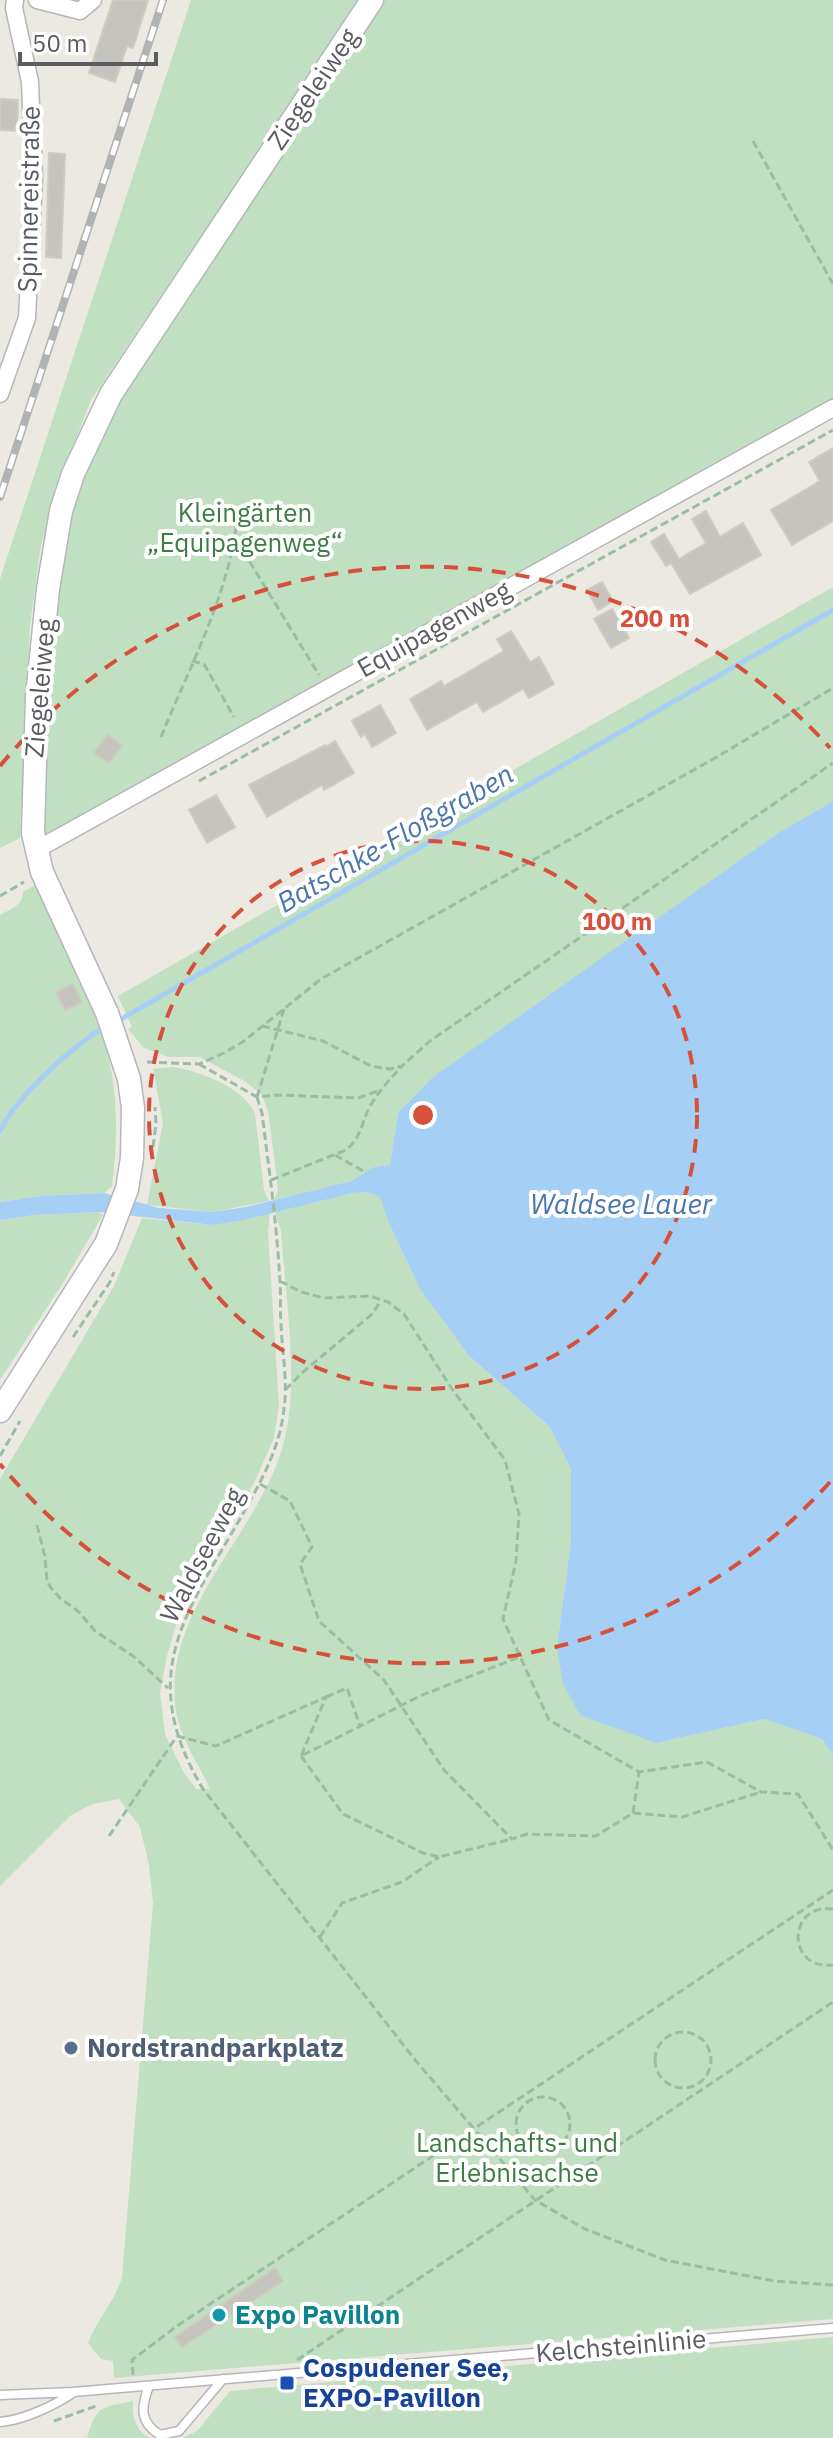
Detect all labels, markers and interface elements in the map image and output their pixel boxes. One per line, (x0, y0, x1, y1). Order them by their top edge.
scale bar (20, 16, 156, 66)
street label: Ziegeleiweg (259, 21, 365, 156)
text: 50 m (32, 27, 87, 59)
street label: Spinnereistraße (9, 105, 47, 293)
park label: Kleingärten „Equipagenweg“ (147, 495, 343, 559)
street label: Equipagenweg (351, 572, 517, 684)
text: 200 m (620, 602, 690, 634)
street label: Ziegeleiweg (16, 617, 62, 759)
water label: Batschke‐Floßgraben (270, 755, 520, 920)
text: 100 m (582, 905, 652, 937)
centre of rings (409, 1101, 437, 1129)
water label: Waldsee Lauer (530, 1185, 713, 1222)
street label: Waldseeweg (151, 1481, 251, 1628)
place label: Nordstrandparkplatz (87, 2030, 344, 2064)
marker: Nordstrandparkplatz (62, 2039, 80, 2057)
park label: Landschafts- und Erlebnisachse (416, 2125, 618, 2189)
place label: Expo Pavillon (235, 2297, 400, 2331)
marker: Expo Pavillon (210, 2306, 228, 2324)
street label: Kelchsteinlinie (534, 2321, 708, 2369)
place label: Cospudener See, EXPO-Pavillon (303, 2350, 509, 2414)
marker: Cospudener See, EXPO-Pavillon (278, 2374, 296, 2392)

